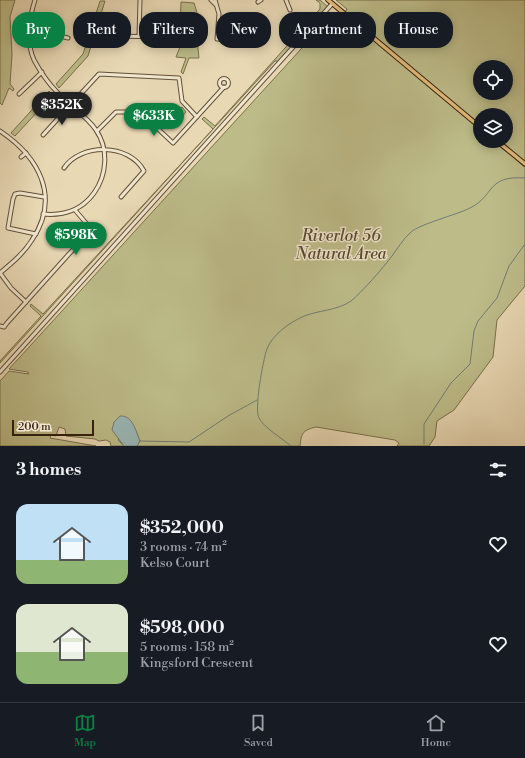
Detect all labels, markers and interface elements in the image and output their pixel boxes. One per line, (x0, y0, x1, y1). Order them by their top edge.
chip: Buy (12, 12, 65, 48)
chip: Rent (73, 12, 131, 48)
chip: Filters (139, 12, 208, 48)
chip: New (216, 12, 271, 48)
chip: Apartment (279, 12, 376, 48)
chip: House (384, 12, 453, 48)
map controls (473, 60, 513, 148)
button: locate (473, 60, 513, 100)
pin: $352K (34, 92, 90, 126)
text: $352K (41, 97, 83, 113)
pin: $633K (126, 103, 182, 137)
text: $633K (133, 108, 175, 124)
button: layers (473, 108, 513, 148)
pin: $598K (48, 222, 104, 256)
park label: Riverlot 56 Natural Area (295, 226, 387, 264)
text: $598K (55, 227, 97, 243)
scale bar (12, 418, 94, 437)
text: 200 m (18, 420, 51, 434)
text: 3 homes (16, 459, 81, 481)
icon: filters (487, 459, 509, 481)
text: $352,000 (140, 517, 224, 539)
icon: home (48, 520, 96, 568)
icon: heart (487, 533, 509, 555)
text: 3 rooms · 74 m² (140, 539, 227, 555)
text: Kelso Court (140, 555, 210, 571)
text: $598,000 (140, 617, 225, 639)
icon: home (48, 620, 96, 668)
icon: heart (487, 633, 509, 655)
text: 5 rooms · 158 m² (140, 639, 234, 655)
text: Kingsford Crescent (140, 655, 253, 671)
tab: Map (74, 712, 96, 750)
tab: Saved (244, 712, 273, 750)
tab: Home (421, 712, 451, 750)

